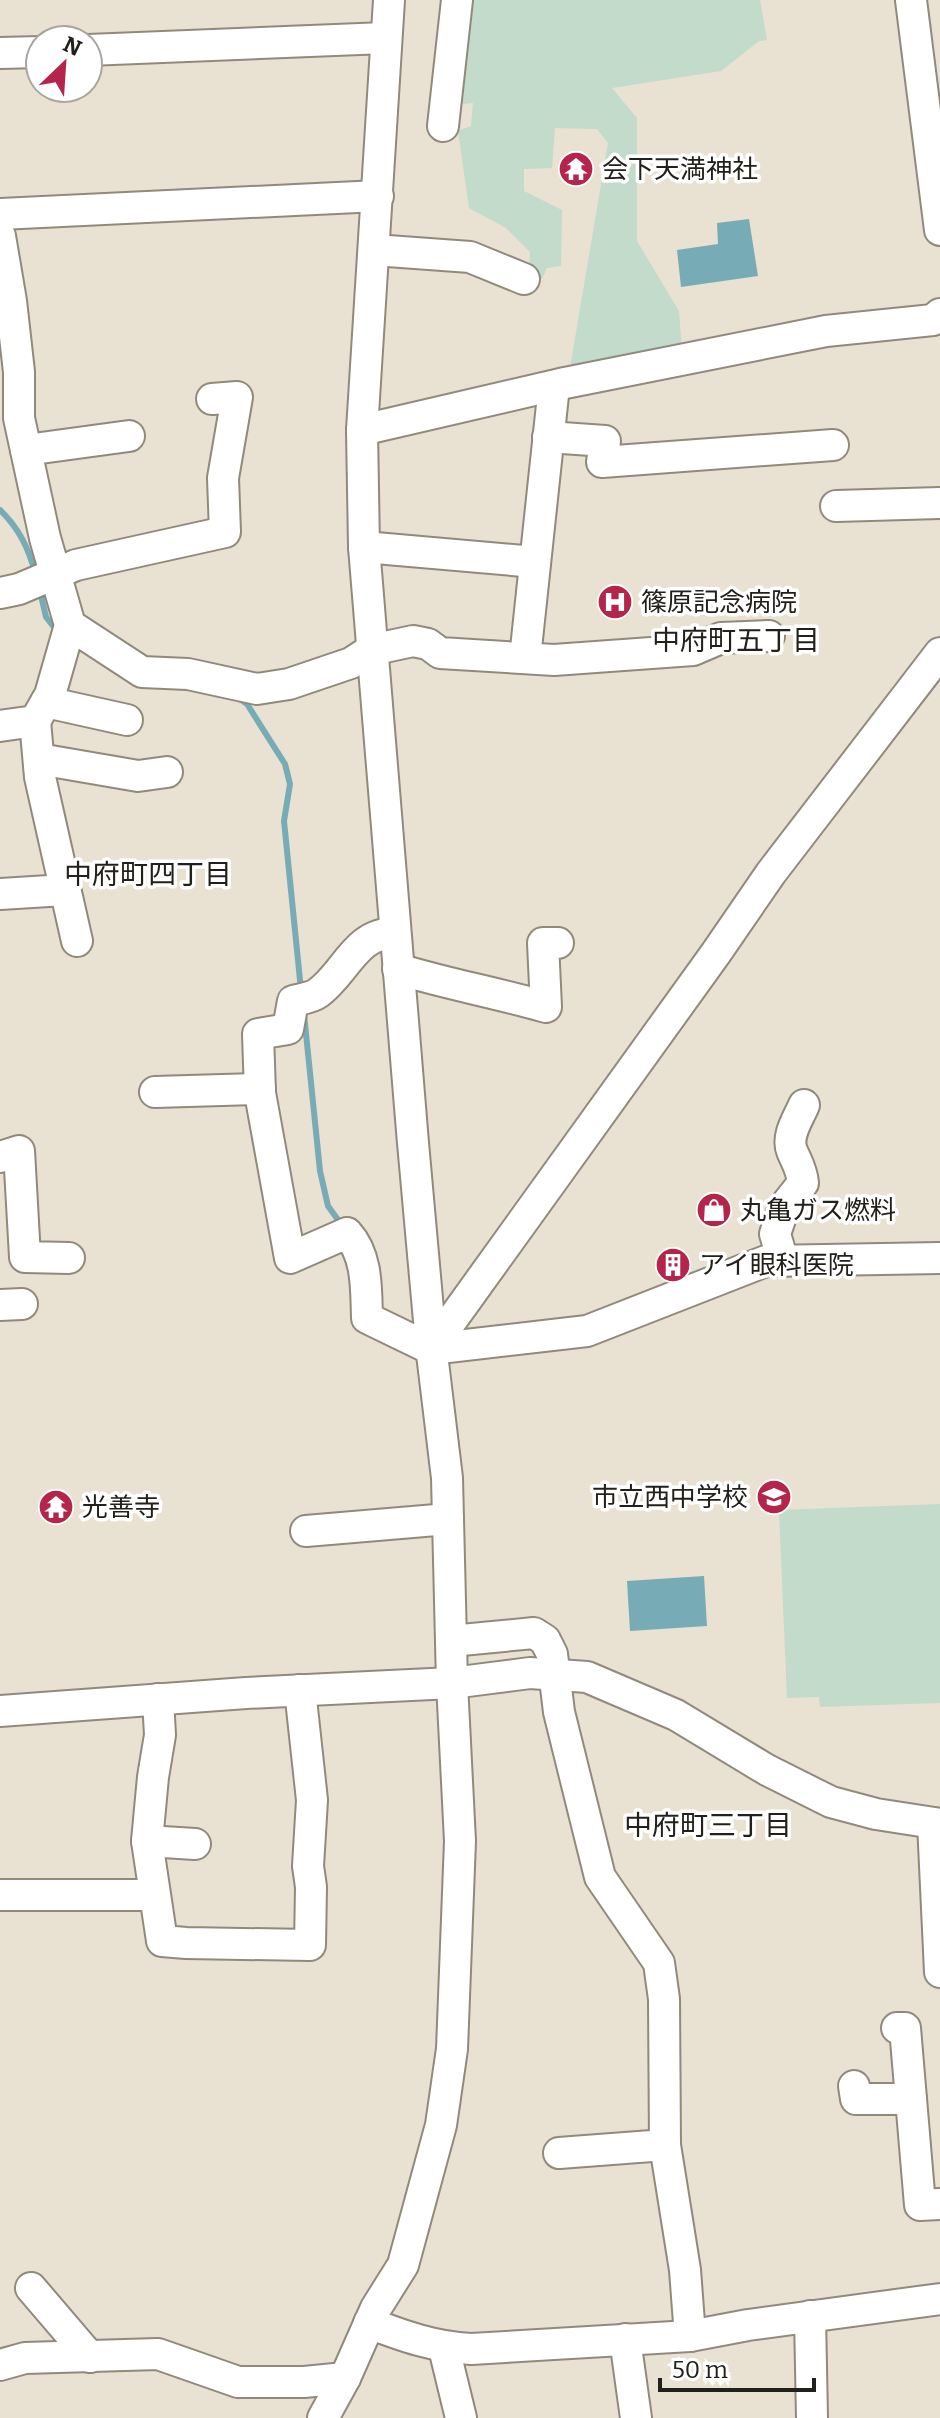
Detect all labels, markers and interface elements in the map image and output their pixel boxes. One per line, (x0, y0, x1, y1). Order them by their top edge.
north arrow (24, 24, 104, 104)
text: N (59, 31, 86, 62)
temple icon: 会下天満神社 (557, 150, 595, 188)
place label: 会下天満神社 (602, 154, 758, 185)
hospital icon: 篠原記念病院 (596, 583, 634, 621)
place label: 篠原記念病院 (641, 587, 797, 618)
district label: 中府町五丁目 (652, 624, 820, 657)
district label: 中府町四丁目 (64, 858, 232, 891)
shop icon: 丸亀ガス燃料 (695, 1191, 733, 1229)
place label: 丸亀ガス燃料 (740, 1195, 896, 1226)
building icon: アイ眼科医院 (654, 1246, 692, 1284)
place label: アイ眼科医院 (699, 1250, 854, 1281)
school or university icon: 市立西中学校 (755, 1478, 793, 1516)
place label: 市立西中学校 (592, 1482, 748, 1513)
temple icon: 光善寺 (37, 1488, 75, 1526)
place label: 光善寺 (82, 1492, 160, 1523)
district label: 中府町三丁目 (624, 1809, 792, 1842)
scale bar (660, 2342, 814, 2392)
text: 50 m (672, 2356, 728, 2384)

